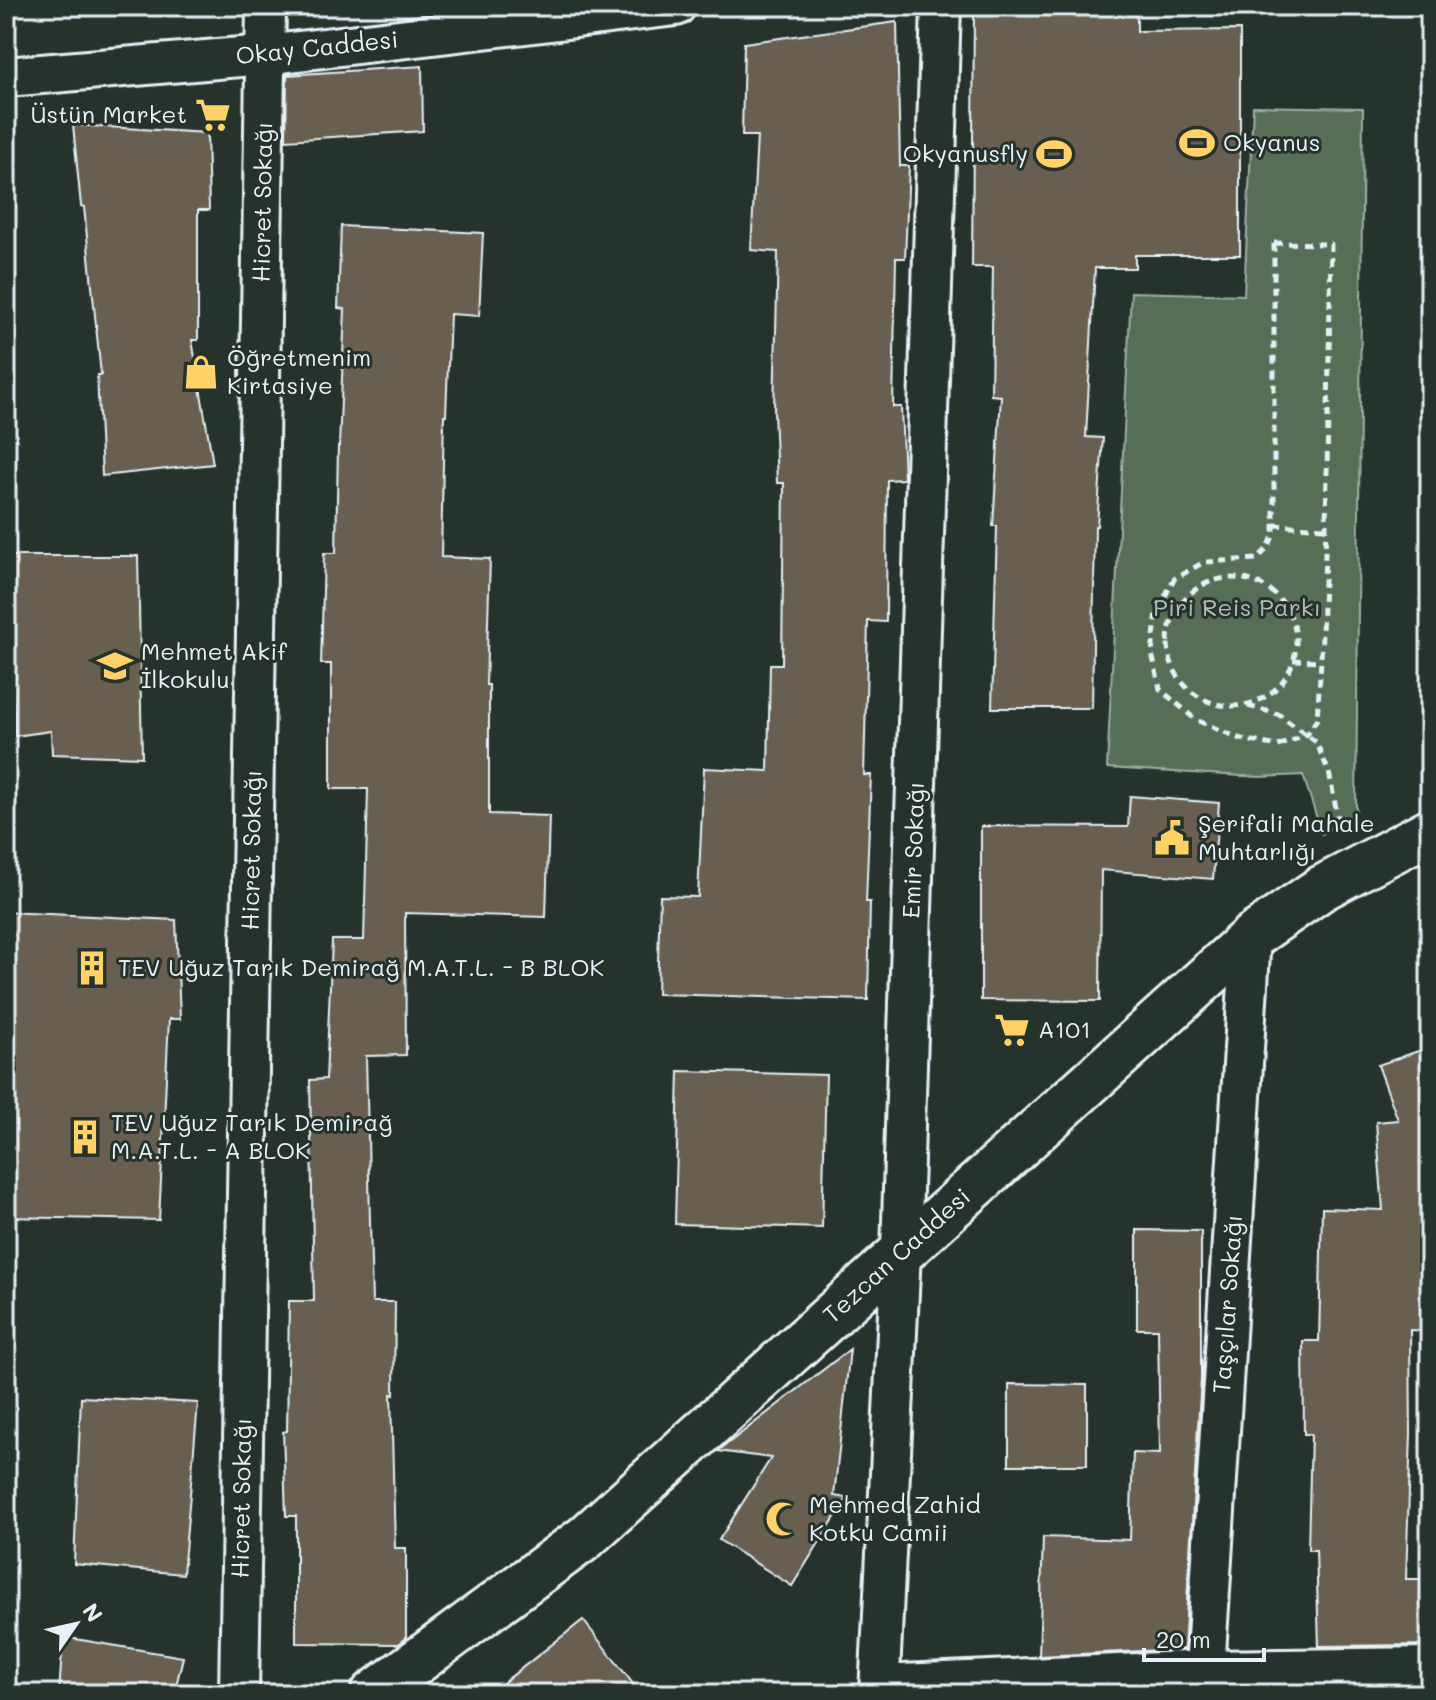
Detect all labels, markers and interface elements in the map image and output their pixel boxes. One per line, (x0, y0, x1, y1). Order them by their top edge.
street label: Okay Caddesi (234, 23, 400, 70)
supermarket icon: Üstün Market (194, 96, 232, 134)
place label: Üstün Market (30, 98, 187, 129)
street label: Hicret Sokağı (245, 121, 278, 283)
sports icon: Okyanus (1178, 124, 1216, 162)
place label: Okyanus (1223, 126, 1320, 157)
sports icon: Okyanusfly (1035, 135, 1073, 173)
place label: Okyanusfly (903, 137, 1028, 168)
place label: Öğretmenim Kirtasiye (227, 341, 371, 400)
shop icon: Öğretmenim Kirtasiye (182, 353, 220, 391)
park label: Piri Reis Parkı (1153, 591, 1321, 622)
place label: Mehmet Akif İlkokulu (141, 635, 287, 694)
school or university icon: Mehmet Akif İlkokulu (96, 647, 134, 685)
street label: Hicret Sokağı (234, 769, 267, 931)
street label: Emir Sokağı (895, 781, 930, 919)
place label: Şerifali Mahale Muhtarlığı (1198, 807, 1375, 866)
public building icon: Şerifali Mahale Muhtarlığı (1153, 819, 1191, 857)
building icon: TEV Uğuz Tarık Demirağ M.A.T.L. - B BLOK (73, 949, 111, 987)
place label: TEV Uğuz Tarık Demirağ M.A.T.L. - B BLOK (118, 951, 604, 982)
supermarket icon: A101 (993, 1011, 1031, 1049)
place label: A101 (1038, 1013, 1091, 1044)
place label: TEV Uğuz Tarık Demirağ M.A.T.L. - A BLOK (111, 1106, 392, 1165)
building icon: TEV Uğuz Tarık Demirağ M.A.T.L. - A BLOK (66, 1118, 104, 1156)
street label: Tezcan Caddesi (816, 1180, 976, 1329)
street label: Taşçılar Sokağı (1205, 1213, 1248, 1394)
street label: Hicret Sokağı (224, 1417, 257, 1579)
place label: Mehmed Zahid Kotku Camii (809, 1488, 981, 1547)
mosque icon: Mehmed Zahid Kotku Camii (764, 1500, 802, 1538)
north arrow (36, 1584, 116, 1664)
text: N (76, 1598, 110, 1628)
scale bar (1144, 1612, 1264, 1662)
text: 20 m (1156, 1623, 1211, 1654)

